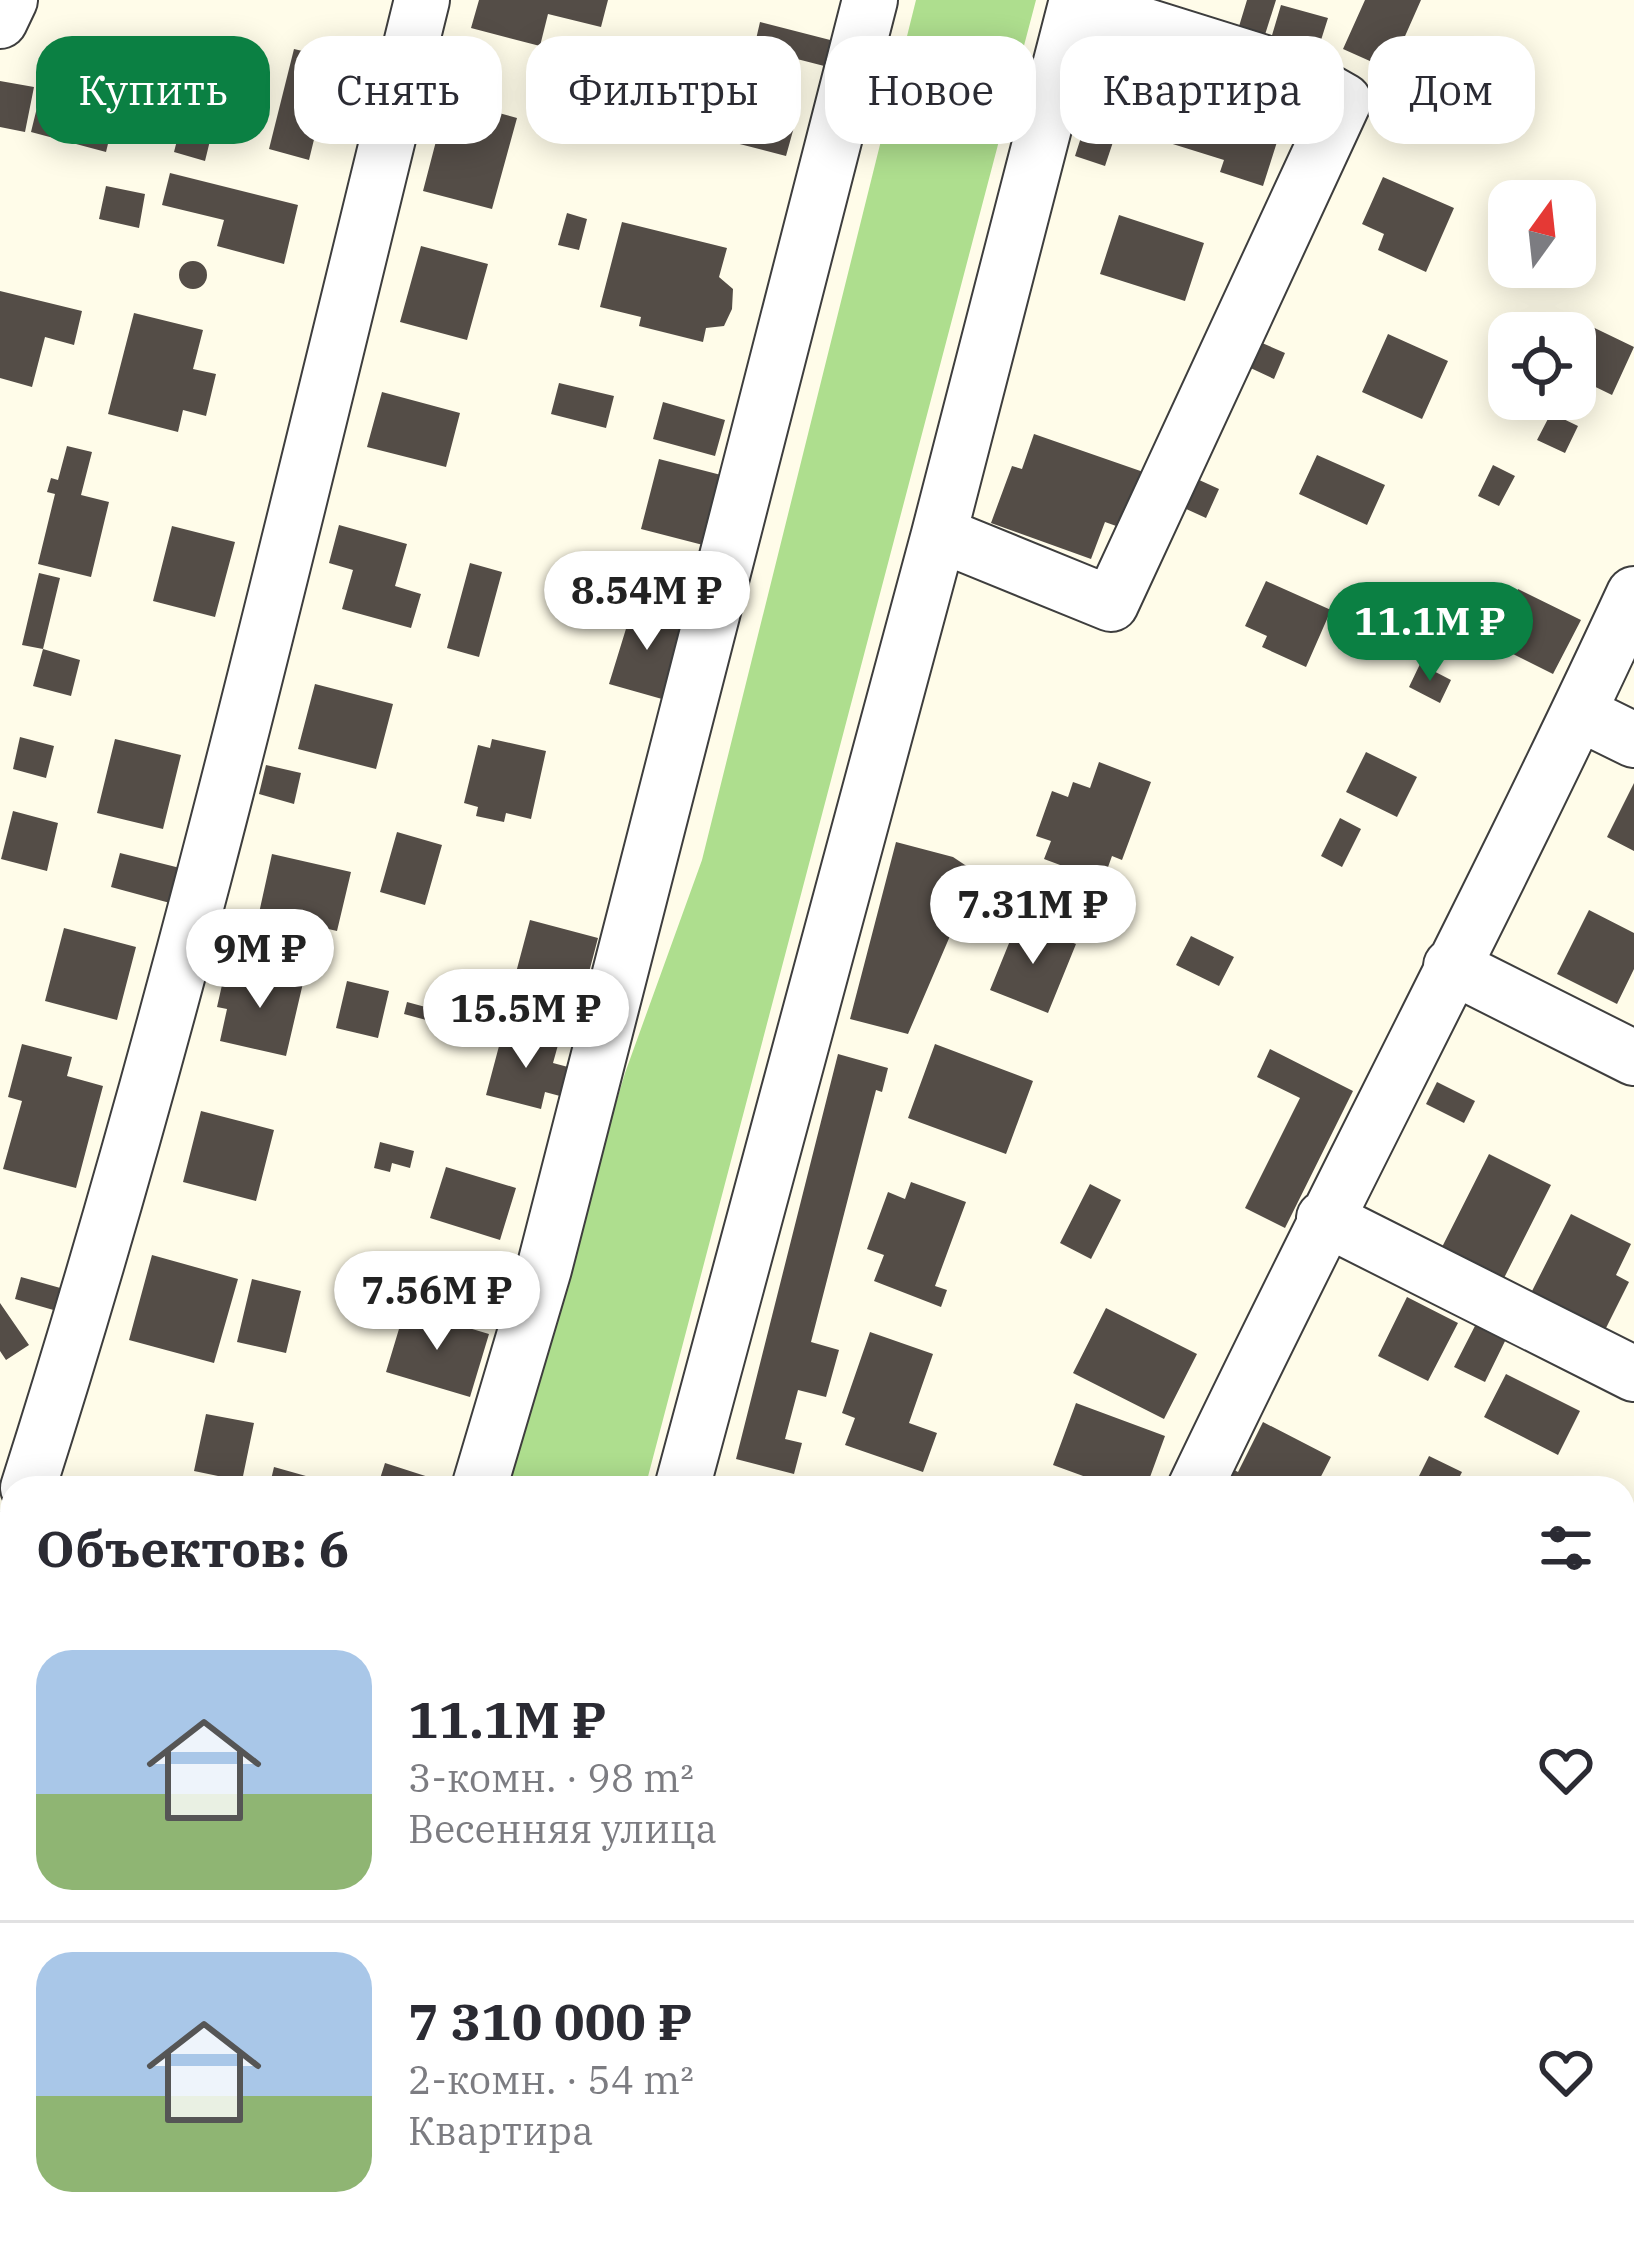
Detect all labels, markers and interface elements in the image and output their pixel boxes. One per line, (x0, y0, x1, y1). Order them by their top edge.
chip: Купить (36, 36, 270, 144)
chip: Снять (294, 36, 502, 144)
chip: Фильтры (526, 36, 801, 144)
chip: Новое (825, 36, 1036, 144)
chip: Квартира (1060, 36, 1344, 144)
chip: Дом (1368, 36, 1535, 144)
north arrow (1488, 180, 1596, 288)
map controls (1488, 180, 1596, 420)
button: locate (1488, 312, 1596, 420)
pin: 8.54M ₽ (536, 551, 758, 653)
text: 8.54M ₽ (571, 564, 723, 615)
pin: 11.1M ₽ (1319, 582, 1541, 684)
text: 11.1M ₽ (1354, 595, 1506, 646)
pin: 7.31M ₽ (922, 865, 1144, 967)
text: 7.31M ₽ (957, 878, 1109, 929)
pin: 9M ₽ (189, 909, 331, 1011)
text: 9M ₽ (213, 922, 307, 973)
pin: 15.5M ₽ (415, 969, 637, 1071)
text: 15.5M ₽ (450, 982, 602, 1033)
pin: 7.56M ₽ (326, 1251, 548, 1353)
text: 7.56M ₽ (361, 1264, 513, 1315)
text: Объектов: 6 (36, 1515, 349, 1581)
icon: filters (1533, 1515, 1599, 1581)
text: 11.1M ₽ (408, 1686, 607, 1752)
icon: home (132, 1698, 276, 1842)
icon: heart (1533, 1737, 1599, 1803)
text: 3-комн. · 98 m² (408, 1752, 694, 1803)
text: Весенняя улица (408, 1803, 717, 1854)
text: 7 310 000 ₽ (408, 1988, 692, 2054)
icon: home (132, 2000, 276, 2144)
icon: heart (1533, 2039, 1599, 2105)
text: 2-комн. · 54 m² (408, 2054, 694, 2105)
text: Квартира (408, 2105, 594, 2156)

